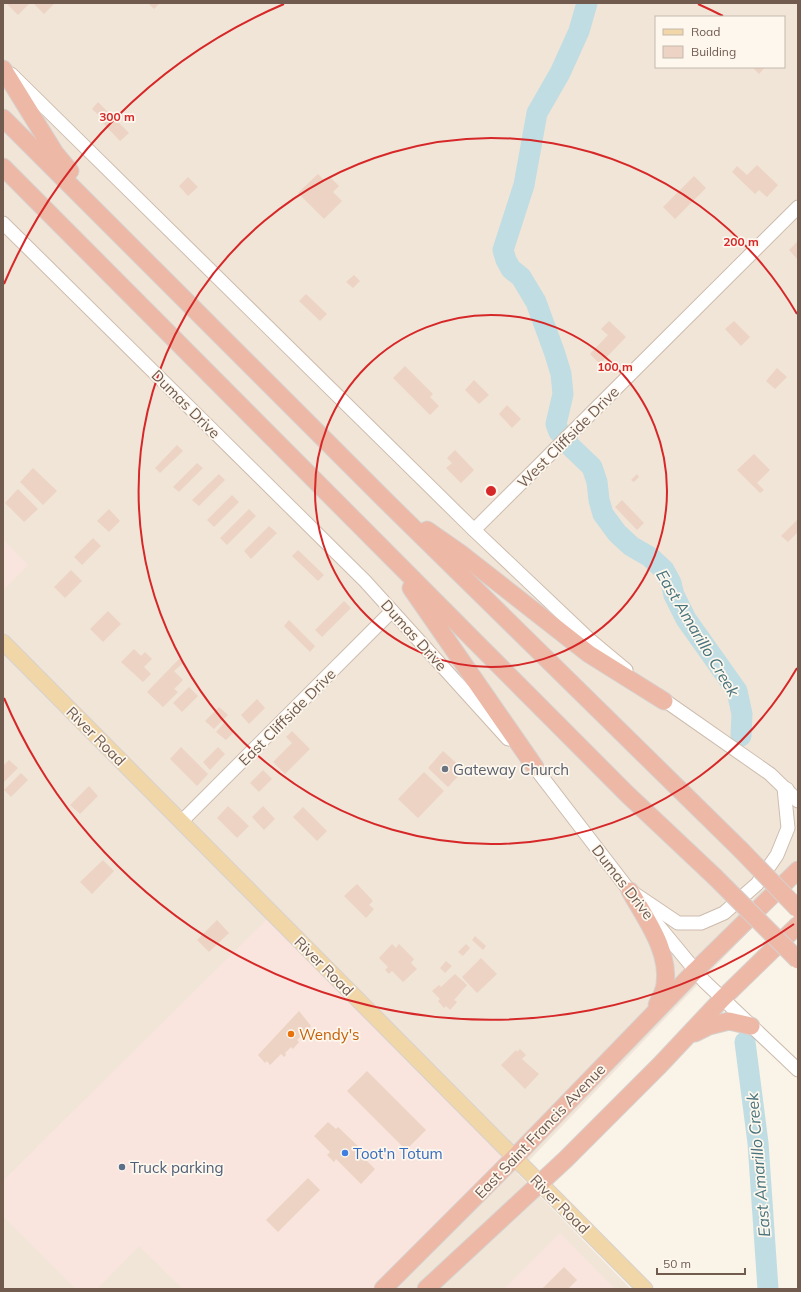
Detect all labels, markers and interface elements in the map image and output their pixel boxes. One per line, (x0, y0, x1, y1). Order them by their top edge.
legend (655, 16, 785, 68)
text: Road (691, 24, 720, 39)
text: Building (691, 44, 736, 59)
text: 300 m (99, 109, 135, 124)
text: 200 m (723, 234, 759, 249)
text: 100 m (597, 359, 633, 374)
street label: Dumas Drive (148, 366, 224, 442)
street label: West Cliffside Drive (513, 382, 623, 492)
centre of rings (484, 484, 498, 498)
water label: East Amarillo Creek (652, 566, 744, 701)
street label: Dumas Drive (377, 595, 451, 675)
street label: East Cliffside Drive (234, 664, 340, 770)
street label: River Road (62, 702, 130, 770)
place label: Gateway Church (453, 760, 569, 779)
marker: Gateway Church (440, 764, 450, 774)
street label: Dumas Drive (588, 841, 658, 923)
street label: River Road (290, 932, 358, 1000)
place label: Wendy's (299, 1025, 359, 1044)
marker: Wendy's (286, 1029, 296, 1039)
street label: East Saint Francis Avenue (471, 1060, 609, 1202)
water label: East Amarillo Creek (742, 1091, 774, 1238)
place label: Toot'n Totum (353, 1144, 443, 1163)
marker: Toot'n Totum (340, 1148, 350, 1158)
place label: Truck parking (130, 1158, 224, 1177)
marker: Truck parking (117, 1162, 127, 1172)
street label: River Road (526, 1170, 594, 1238)
scale bar (657, 1250, 745, 1276)
text: 50 m (663, 1256, 691, 1271)

